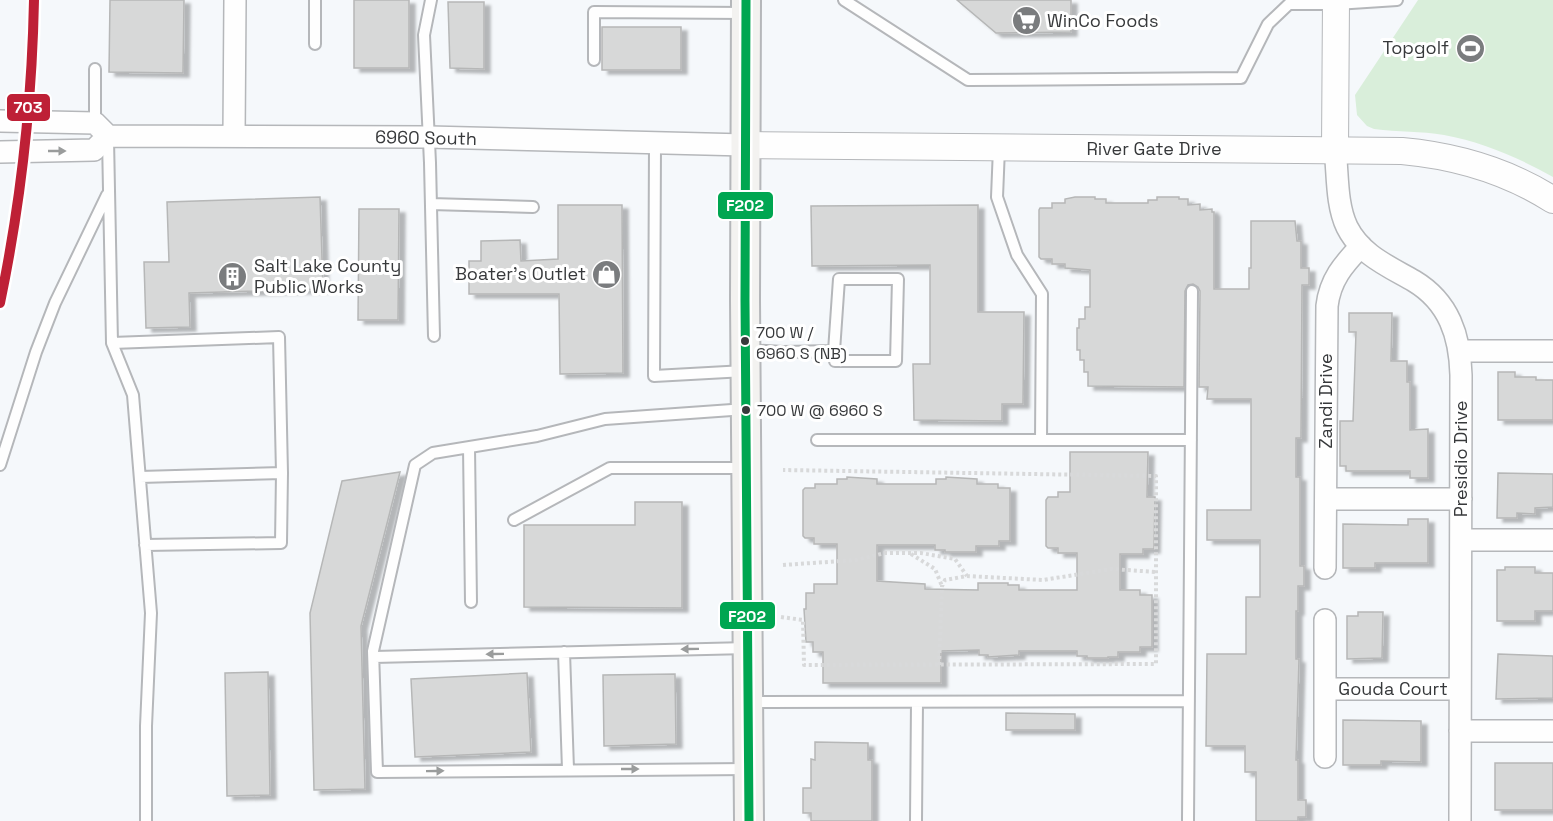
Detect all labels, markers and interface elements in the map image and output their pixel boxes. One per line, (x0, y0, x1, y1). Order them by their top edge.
supermarket icon: WinCo Foods (1010, 5, 1042, 37)
place label: WinCo Foods (1047, 9, 1158, 32)
sports icon: Topgolf (1454, 32, 1486, 64)
place label: Topgolf (1382, 36, 1449, 59)
line badge: 703 (6, 93, 51, 122)
text: 703 (14, 97, 43, 118)
street label: 6960 South (375, 125, 477, 150)
street label: River Gate Drive (1086, 137, 1222, 160)
one-way arrow (48, 146, 67, 156)
line badge: F202 (717, 191, 774, 220)
text: F202 (726, 195, 764, 216)
place label: Salt Lake County Public Works (254, 254, 401, 298)
shop icon: Boater's Outlet (591, 258, 623, 290)
building icon: Salt Lake County Public Works (217, 260, 249, 292)
place label: Boater's Outlet (455, 262, 586, 285)
place label: 700 W / 6960 S (NB) (756, 322, 847, 364)
marker: 700 W / 6960 S (NB) (739, 335, 751, 347)
street label: Zandi Drive (1314, 353, 1337, 449)
place label: 700 W @ 6960 S (757, 400, 883, 421)
street label: Presidio Drive (1449, 401, 1472, 517)
marker: 700 W @ 6960 S (740, 404, 752, 416)
line badge: F202 (719, 601, 776, 630)
text: F202 (728, 606, 766, 627)
one-way arrow (680, 645, 699, 654)
one-way arrow (485, 649, 504, 659)
street label: Gouda Court (1338, 677, 1448, 700)
one-way arrow (621, 764, 640, 774)
one-way arrow (426, 766, 445, 776)

